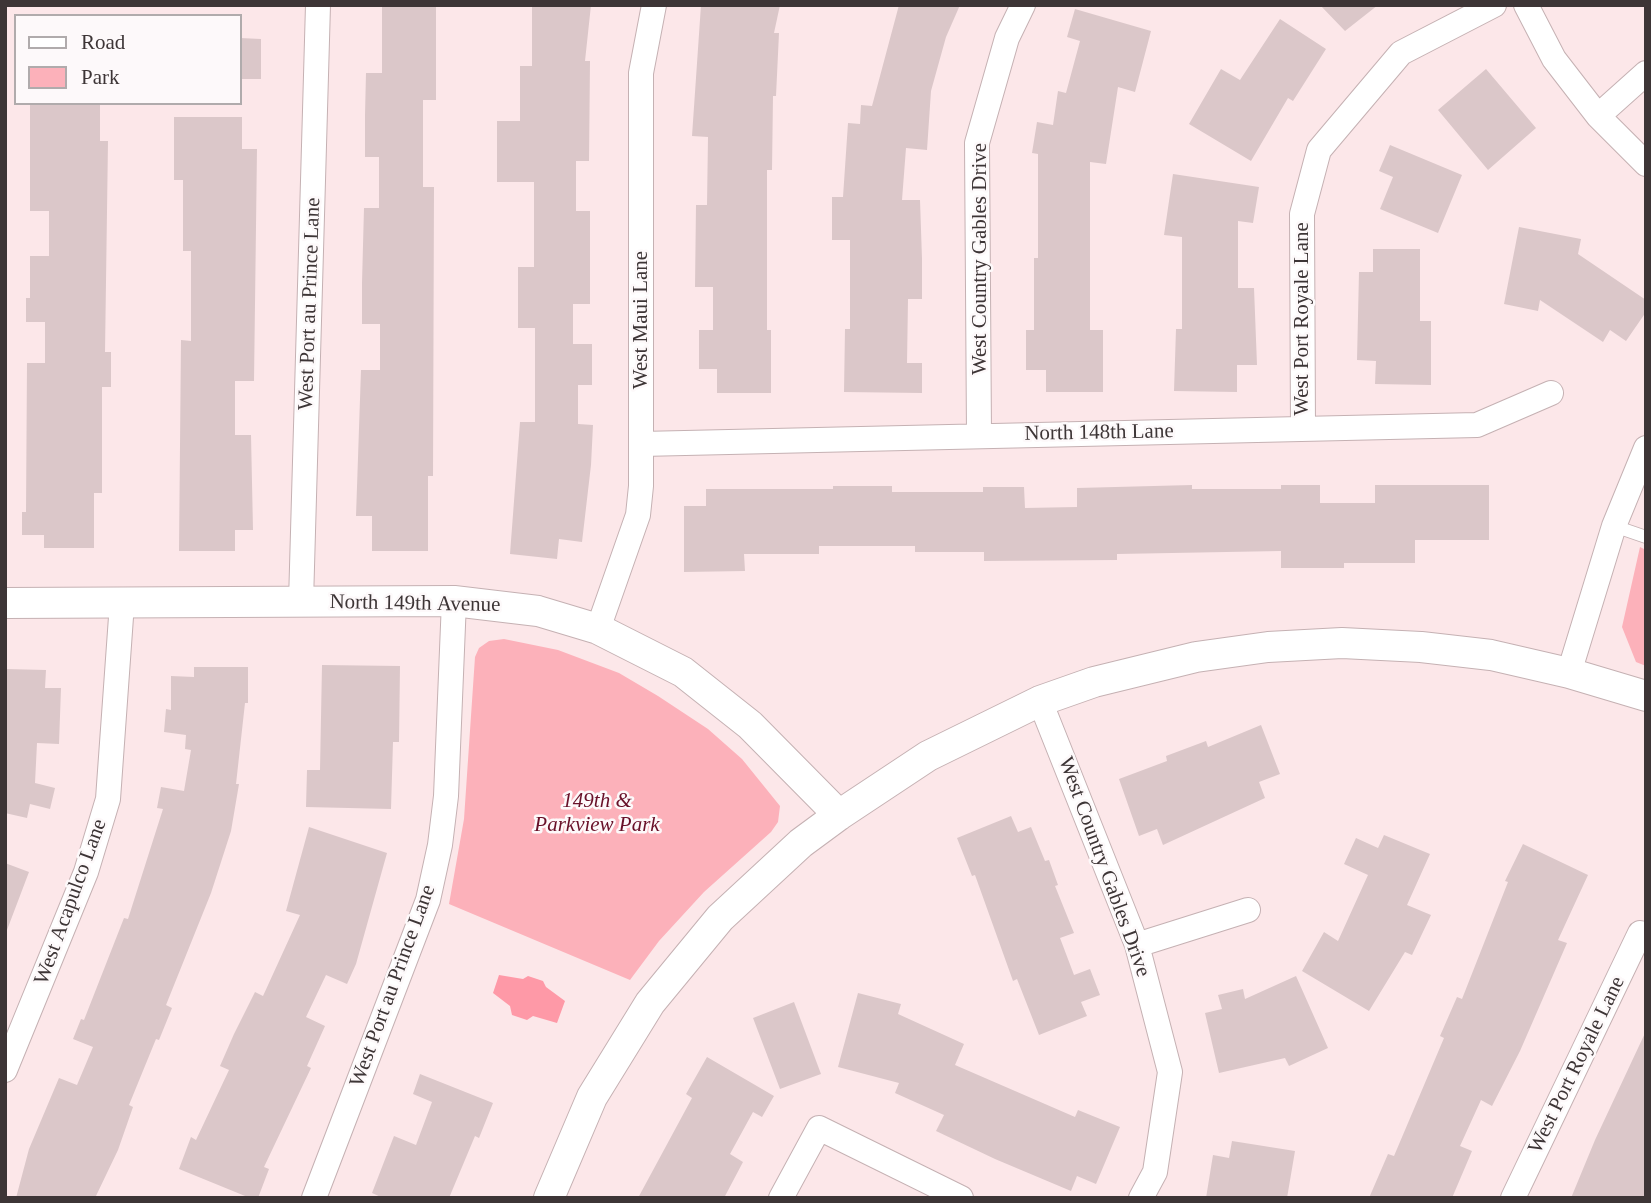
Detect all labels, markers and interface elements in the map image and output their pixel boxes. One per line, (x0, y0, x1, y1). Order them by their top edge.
legend (14, 14, 242, 105)
text: Road (81, 30, 125, 54)
text: Park (81, 65, 120, 89)
street label: West Country Gables Drive (967, 143, 993, 375)
street label: West Port au Prince Lane (294, 197, 326, 411)
street label: West Port Royale Lane (1289, 222, 1315, 416)
street label: West Maui Lane (628, 251, 654, 389)
street label: North 148th Lane (1024, 419, 1174, 447)
street label: North 149th Avenue (329, 590, 501, 618)
street label: West Country Gables Drive (1052, 754, 1156, 980)
park label: 149th & Parkview Park (534, 788, 660, 838)
street label: West Acapulco Lane (29, 816, 113, 988)
street label: West Port au Prince Lane (345, 882, 441, 1090)
street label: West Port Royale Lane (1523, 972, 1631, 1158)

